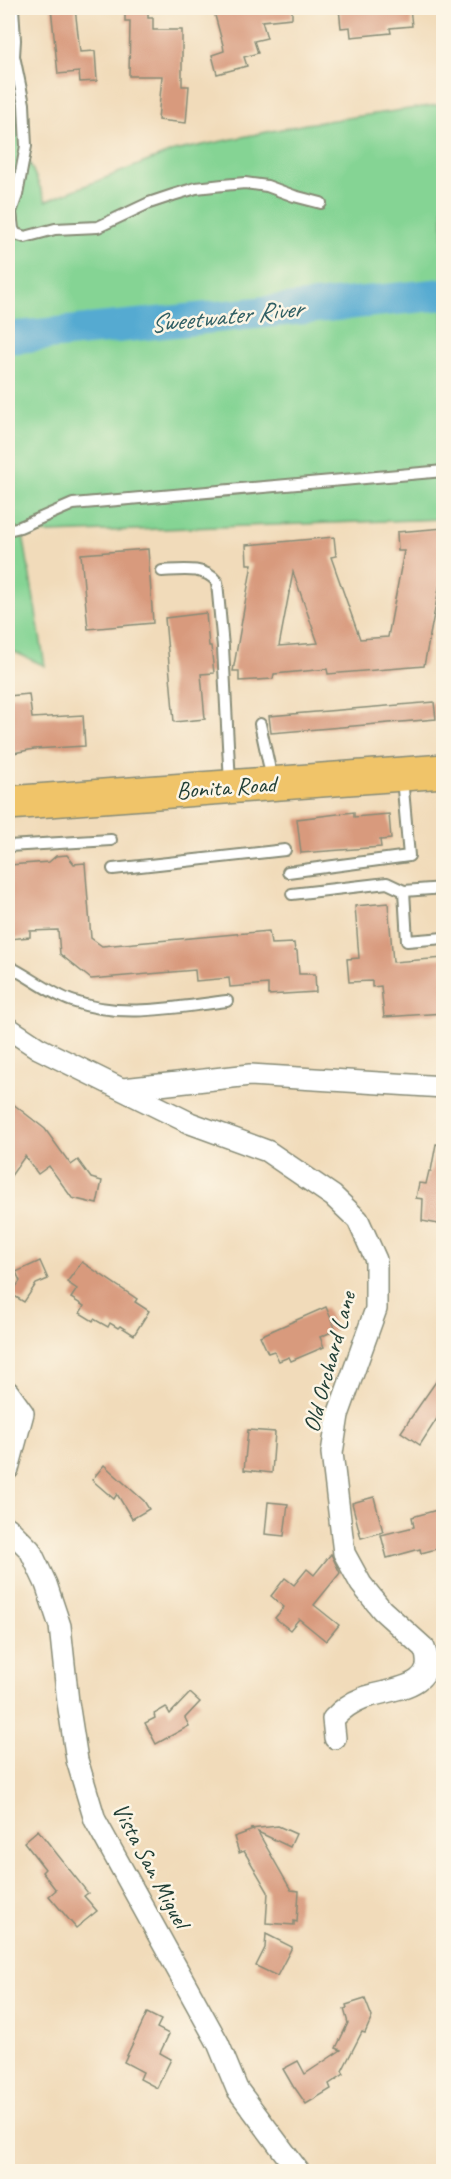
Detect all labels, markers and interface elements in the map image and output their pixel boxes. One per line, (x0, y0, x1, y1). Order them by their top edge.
water label: Sweetwater River (148, 291, 308, 340)
street label: Bonita Road (175, 768, 280, 805)
street label: Old Orchard Lane (296, 1286, 363, 1436)
street label: Vista San Miguel (106, 1797, 198, 1936)

